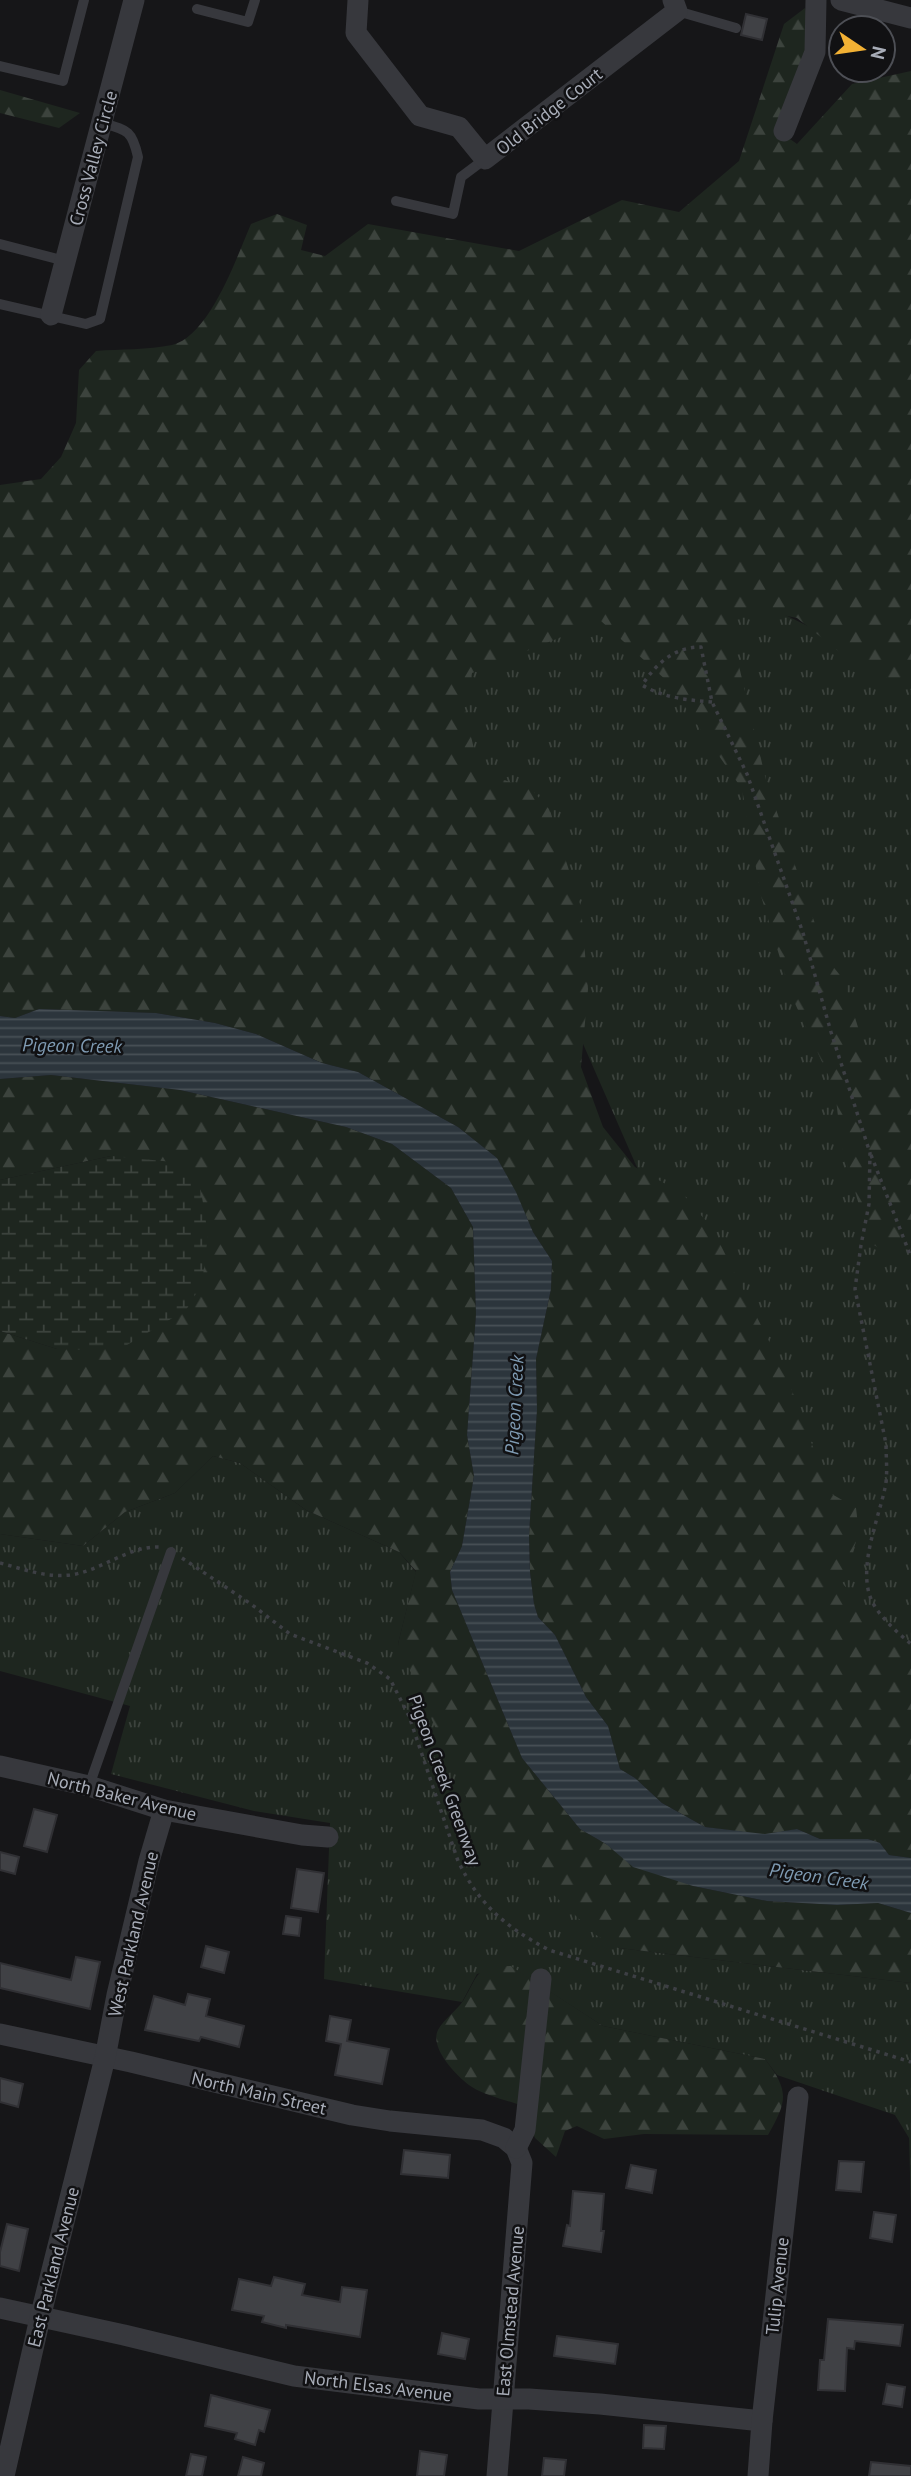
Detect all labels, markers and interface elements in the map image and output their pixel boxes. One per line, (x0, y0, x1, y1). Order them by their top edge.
north arrow (827, 14, 897, 84)
text: N (865, 44, 892, 62)
street label: Old Bridge Court (491, 62, 607, 160)
street label: Cross Valley Circle (64, 88, 122, 228)
water label: Pigeon Creek (22, 1032, 124, 1058)
water label: Pigeon Creek (499, 1353, 529, 1456)
street label: Pigeon Creek Greenway (403, 1691, 487, 1869)
street label: North Baker Avenue (45, 1766, 199, 1826)
street label: West Parkland Avenue (103, 1849, 163, 2019)
water label: Pigeon Creek (768, 1857, 872, 1895)
street label: North Main Street (189, 2066, 329, 2120)
street label: East Parkland Avenue (22, 2184, 84, 2350)
street label: East Olmstead Avenue (491, 2225, 529, 2397)
street label: Tulip Avenue (760, 2236, 794, 2336)
street label: North Elsas Avenue (303, 2366, 453, 2406)

